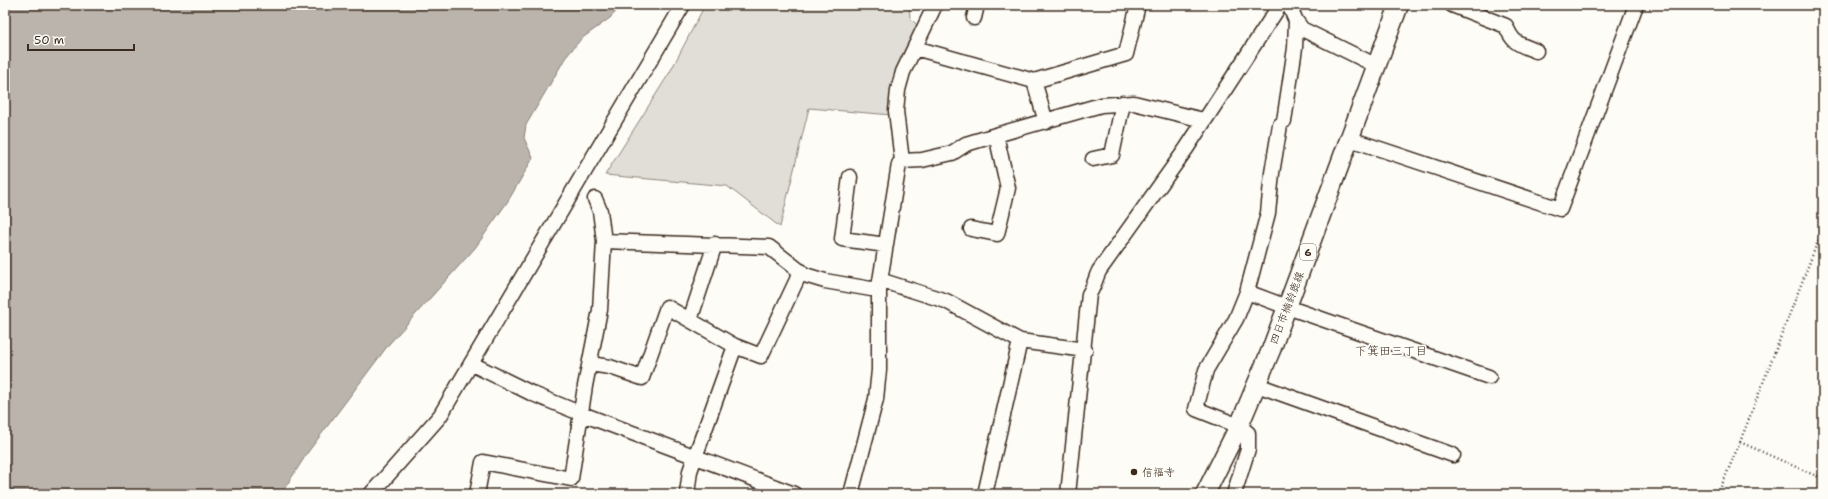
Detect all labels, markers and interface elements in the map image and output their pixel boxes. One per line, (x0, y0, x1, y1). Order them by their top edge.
scale bar (28, 26, 134, 52)
text: 50 m (34, 32, 64, 48)
road number: 6 (1300, 244, 1316, 260)
street label: 四日市楠鈴鹿線 (1266, 269, 1308, 347)
district label: 下箕田三丁目 (1355, 343, 1427, 359)
place label: 信福寺 (1142, 465, 1175, 480)
marker: 信福寺 (1129, 467, 1139, 477)

